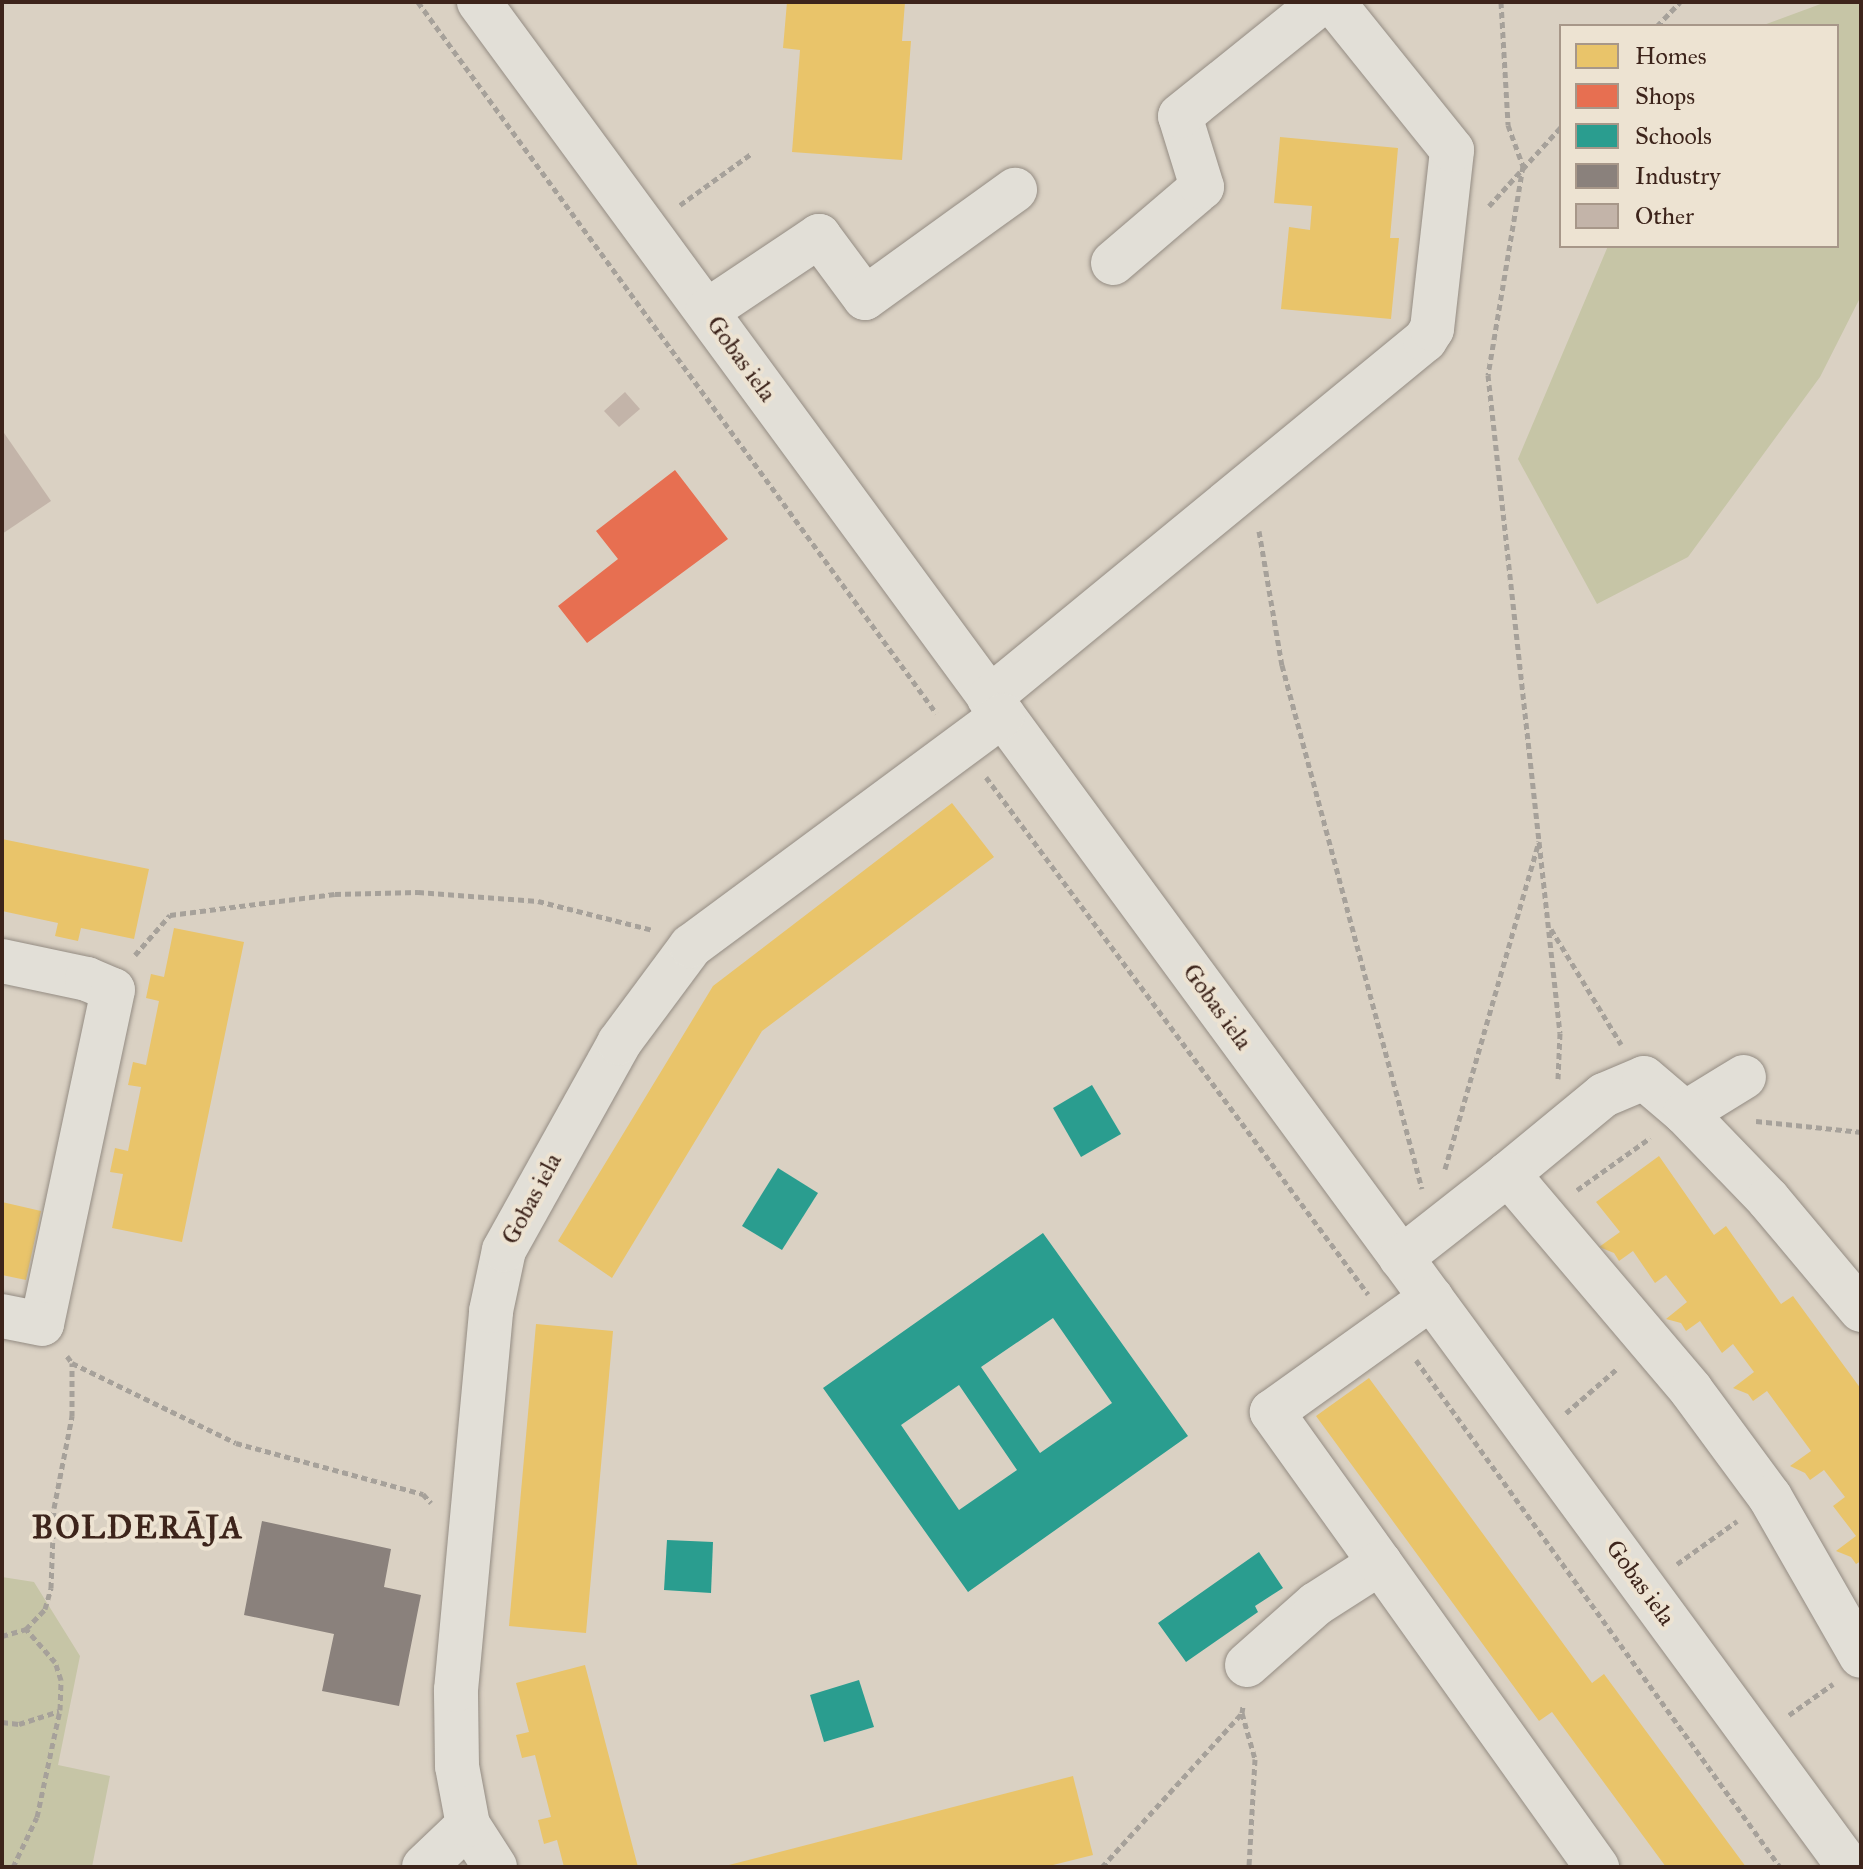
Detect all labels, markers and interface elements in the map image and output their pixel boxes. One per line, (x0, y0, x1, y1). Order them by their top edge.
legend (1559, 24, 1839, 248)
text: Homes (1635, 41, 1707, 71)
text: Shops (1635, 81, 1695, 111)
text: Schools (1635, 121, 1712, 151)
text: Industry (1635, 161, 1721, 191)
text: Other (1635, 201, 1694, 231)
street label: Gobas iela (700, 311, 782, 407)
street label: Gobas iela (1176, 959, 1258, 1055)
street label: Gobas iela (496, 1149, 568, 1249)
district label: BOLDERĀJA (32, 1509, 244, 1547)
street label: Gobas iela (1599, 1535, 1681, 1631)

